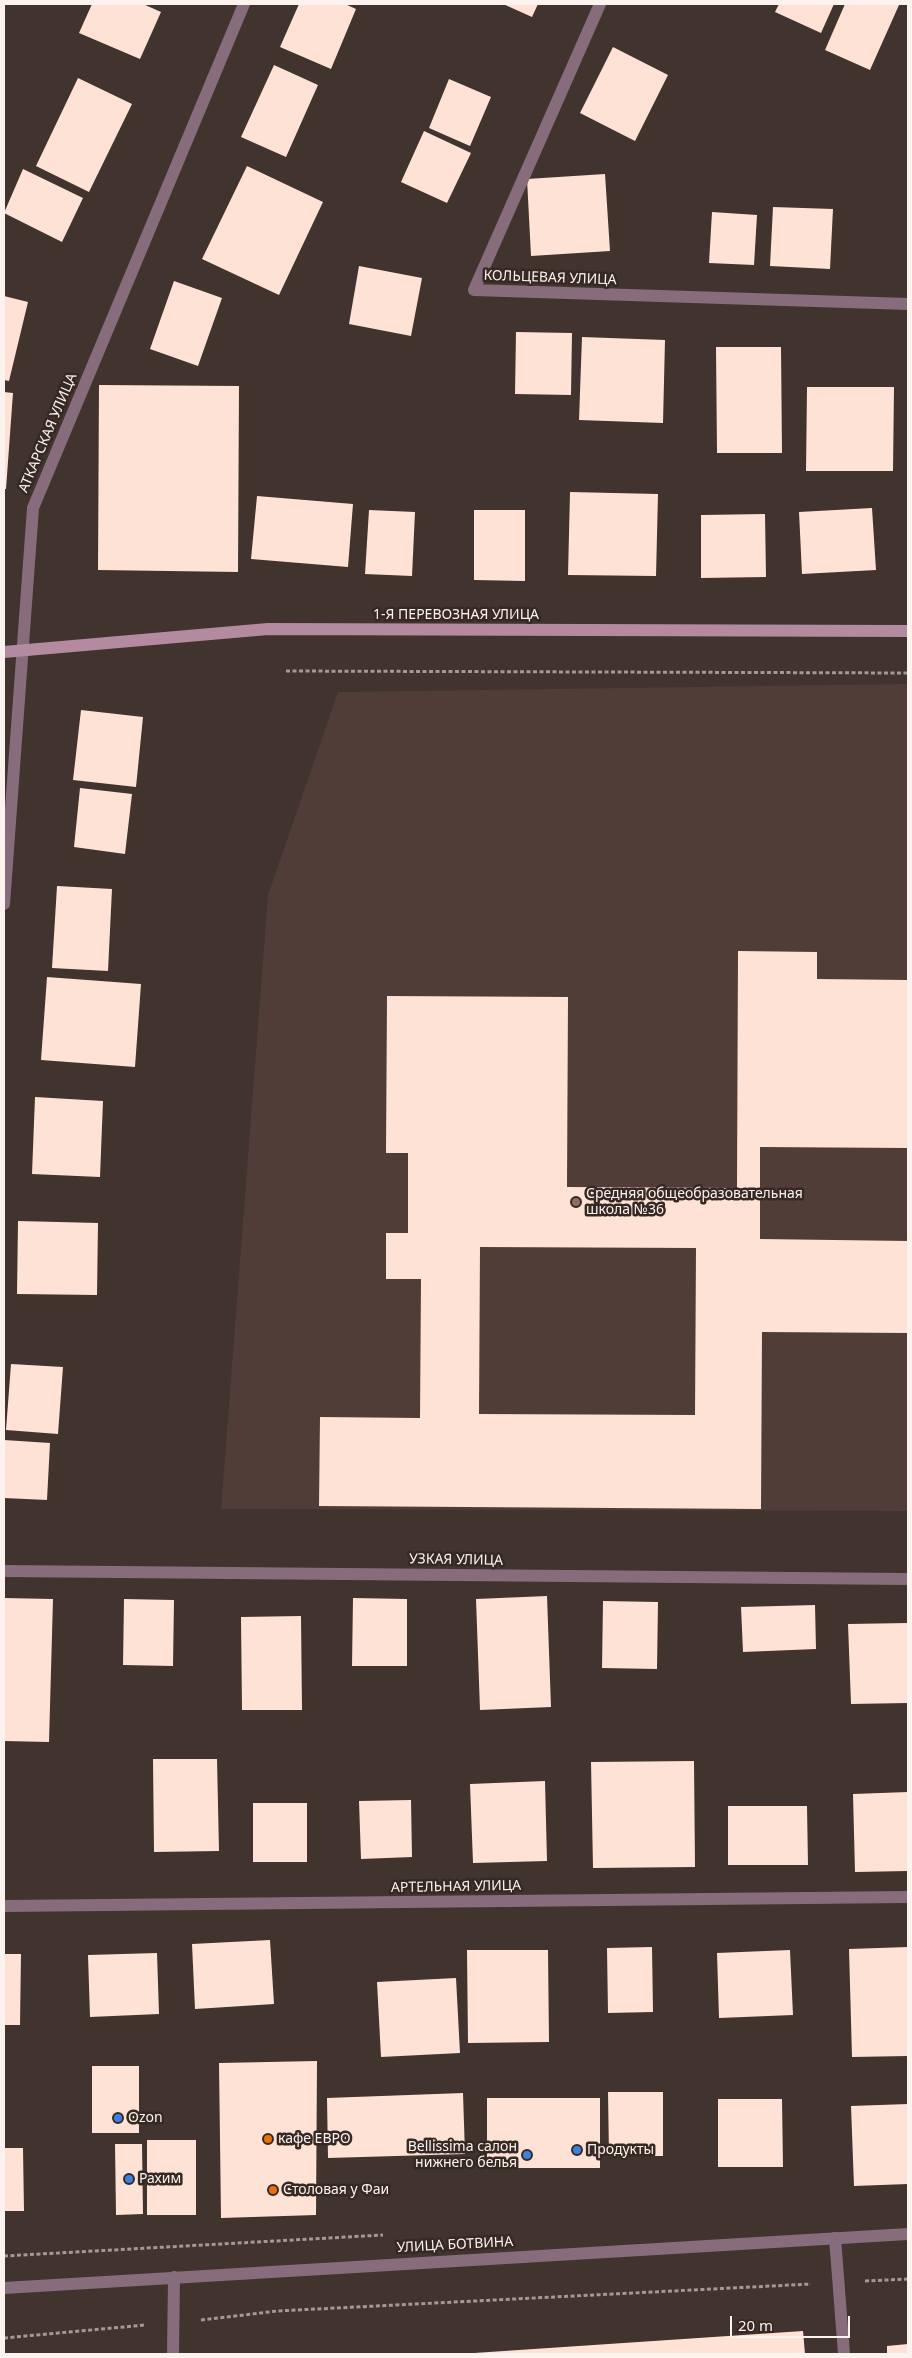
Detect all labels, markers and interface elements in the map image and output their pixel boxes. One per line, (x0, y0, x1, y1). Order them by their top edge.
street label: КОЛЬЦЕВАЯ УЛИЦА (483, 267, 617, 289)
street label: АТКАРСКАЯ УЛИЦА (15, 371, 81, 495)
street label: 1-Я ПЕРЕВОЗНАЯ УЛИЦА (373, 607, 539, 623)
place label: Средняя общеобразовательная школа №36 (586, 1186, 803, 1218)
marker: Средняя общеобразовательная школа №36 (570, 1196, 582, 1208)
street label: УЗКАЯ УЛИЦА (409, 1551, 503, 1569)
street label: АРТЕЛЬНАЯ УЛИЦА (391, 1877, 521, 1897)
place label: Ozon (128, 2110, 163, 2126)
marker: Ozon (112, 2112, 124, 2124)
place label: кафе ЕВРО (278, 2131, 351, 2147)
marker: кафе ЕВРО (262, 2133, 274, 2145)
place label: Bellissima салон нижнего белья (408, 2139, 517, 2172)
place label: Продукты (587, 2142, 654, 2158)
marker: Продукты (571, 2144, 583, 2156)
marker: Bellissima салон нижнего белья (521, 2149, 533, 2161)
place label: Рахим (139, 2171, 181, 2187)
marker: Рахим (123, 2173, 135, 2185)
place label: Столовая у Фаи (283, 2182, 389, 2198)
marker: Столовая у Фаи (267, 2184, 279, 2196)
street label: УЛИЦА БОТВИНА (396, 2234, 514, 2256)
scale bar (732, 2306, 852, 2338)
text: 20 m (738, 2315, 773, 2335)

